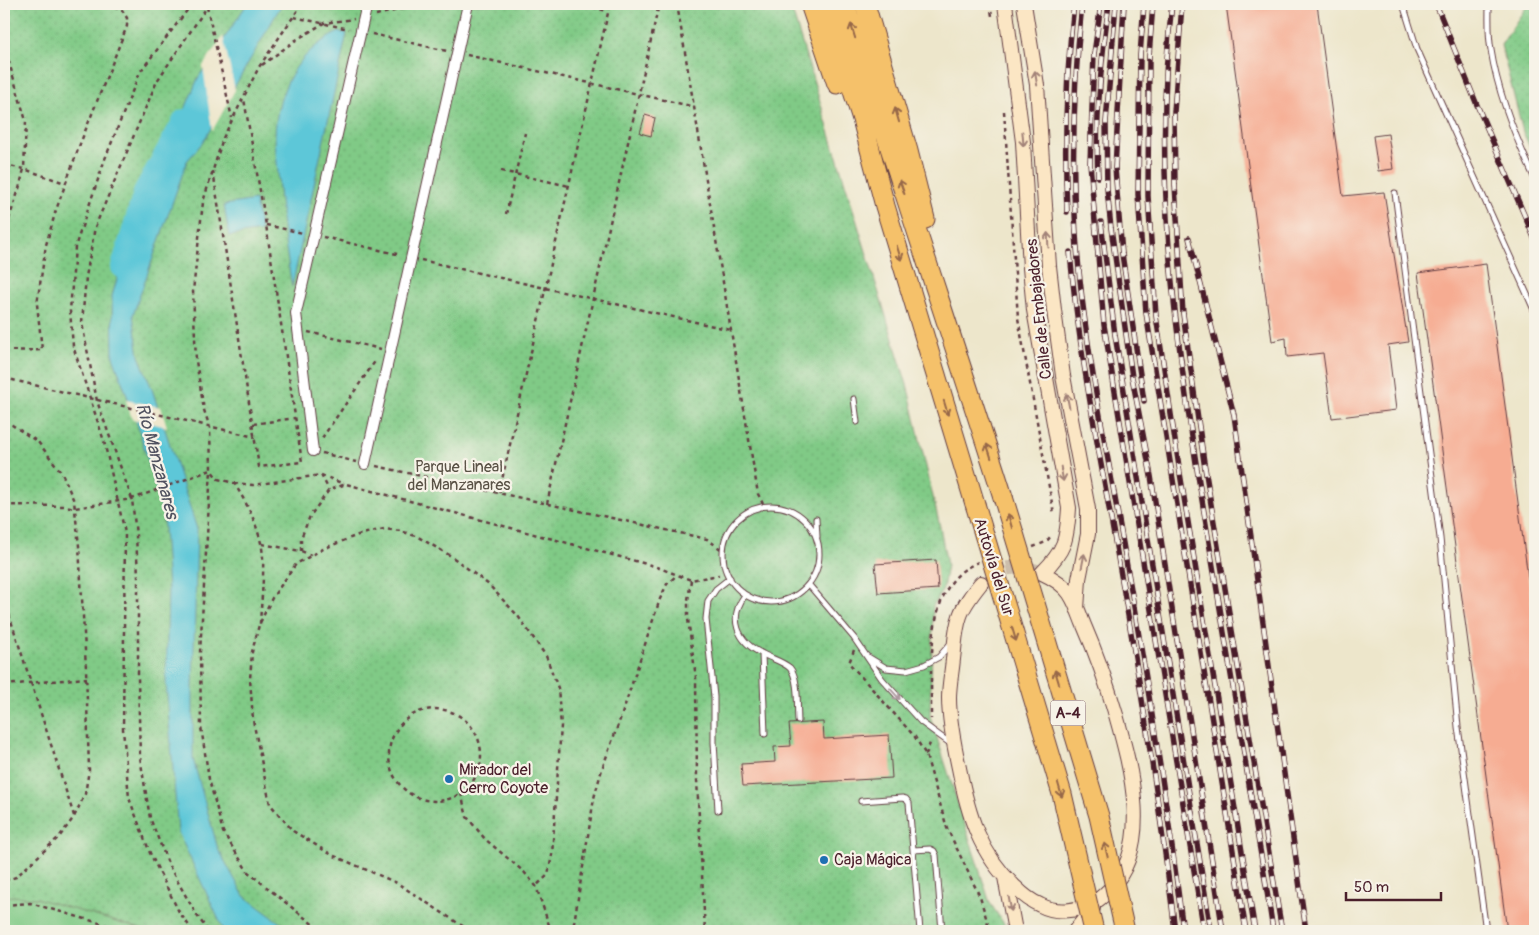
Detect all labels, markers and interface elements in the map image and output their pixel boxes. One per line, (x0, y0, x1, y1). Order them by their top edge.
one-way arrow (848, 24, 858, 40)
one-way arrow (1031, 70, 1041, 86)
one-way arrow (892, 107, 902, 123)
one-way arrow (1018, 131, 1028, 147)
one-way arrow (897, 179, 906, 195)
one-way arrow (1043, 232, 1052, 248)
street label: Calle de Embajadores (1022, 238, 1056, 380)
one-way arrow (895, 244, 904, 260)
one-way arrow (1062, 394, 1072, 410)
one-way arrow (942, 400, 952, 416)
water label: Río Manzanares (131, 401, 184, 523)
one-way arrow (983, 443, 993, 459)
park label: Parque Lineal del Manzanares (408, 457, 510, 495)
one-way arrow (1058, 465, 1068, 481)
one-way arrow (1005, 513, 1015, 529)
street label: Autovía del Sur (970, 515, 1019, 619)
one-way arrow (1079, 554, 1088, 570)
one-way arrow (1010, 626, 1020, 642)
one-way arrow (1051, 669, 1061, 685)
one-way arrow (889, 687, 901, 700)
road number: A-4 (1050, 700, 1086, 726)
place label: Mirador del Cerro Coyote (459, 760, 548, 798)
marker: Mirador del Cerro Coyote (443, 773, 455, 785)
one-way arrow (1056, 782, 1066, 798)
one-way arrow (1101, 842, 1111, 858)
place label: Caja Mágica (834, 850, 911, 870)
marker: Caja Mágica (818, 854, 830, 866)
scale bar (1346, 870, 1442, 902)
text: 50 m (1354, 878, 1389, 897)
one-way arrow (1005, 896, 1015, 912)

